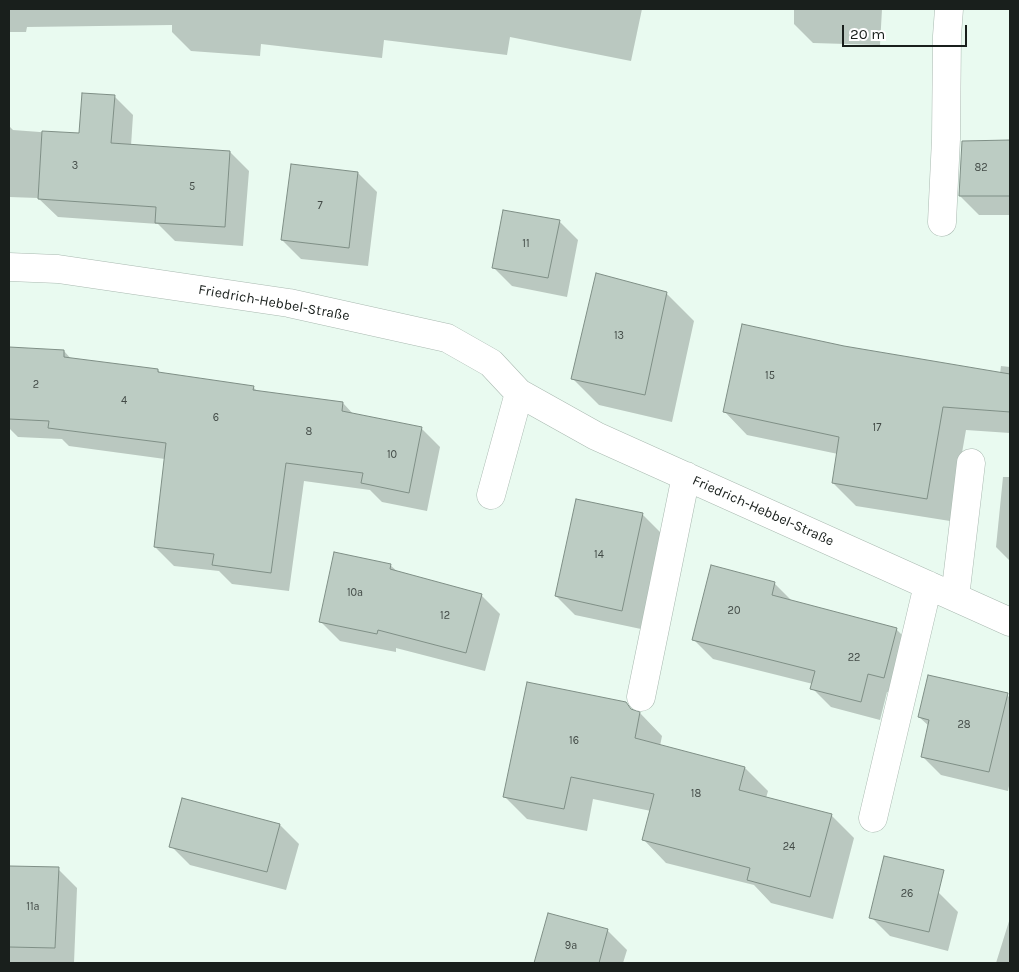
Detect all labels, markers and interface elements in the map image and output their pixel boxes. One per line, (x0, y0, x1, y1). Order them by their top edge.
scale bar (844, 15, 969, 47)
text: 20 m (850, 25, 885, 43)
house number: 3 (72, 159, 78, 173)
house number: 82 (974, 161, 988, 175)
house number: 5 (189, 180, 195, 194)
house number: 7 (317, 199, 323, 213)
house number: 11 (522, 237, 530, 251)
street label: Friedrich-Hebbel-Straße (197, 281, 351, 325)
house number: 13 (614, 329, 624, 343)
house number: 15 (765, 369, 775, 383)
house number: 2 (33, 378, 39, 392)
house number: 4 (121, 394, 127, 408)
house number: 6 (213, 411, 219, 425)
house number: 17 (873, 421, 881, 435)
house number: 8 (306, 425, 312, 439)
house number: 10 (387, 448, 397, 462)
street label: Friedrich-Hebbel-Straße (690, 472, 836, 550)
house number: 14 (594, 548, 604, 562)
house number: 10a (347, 586, 363, 600)
house number: 20 (728, 604, 740, 618)
house number: 12 (440, 609, 450, 623)
house number: 22 (848, 651, 860, 665)
house number: 28 (957, 718, 971, 732)
house number: 16 (569, 734, 579, 748)
house number: 18 (691, 787, 701, 801)
house number: 24 (783, 840, 795, 854)
house number: 26 (901, 887, 913, 901)
house number: 11a (26, 900, 40, 914)
house number: 9a (565, 939, 577, 953)

